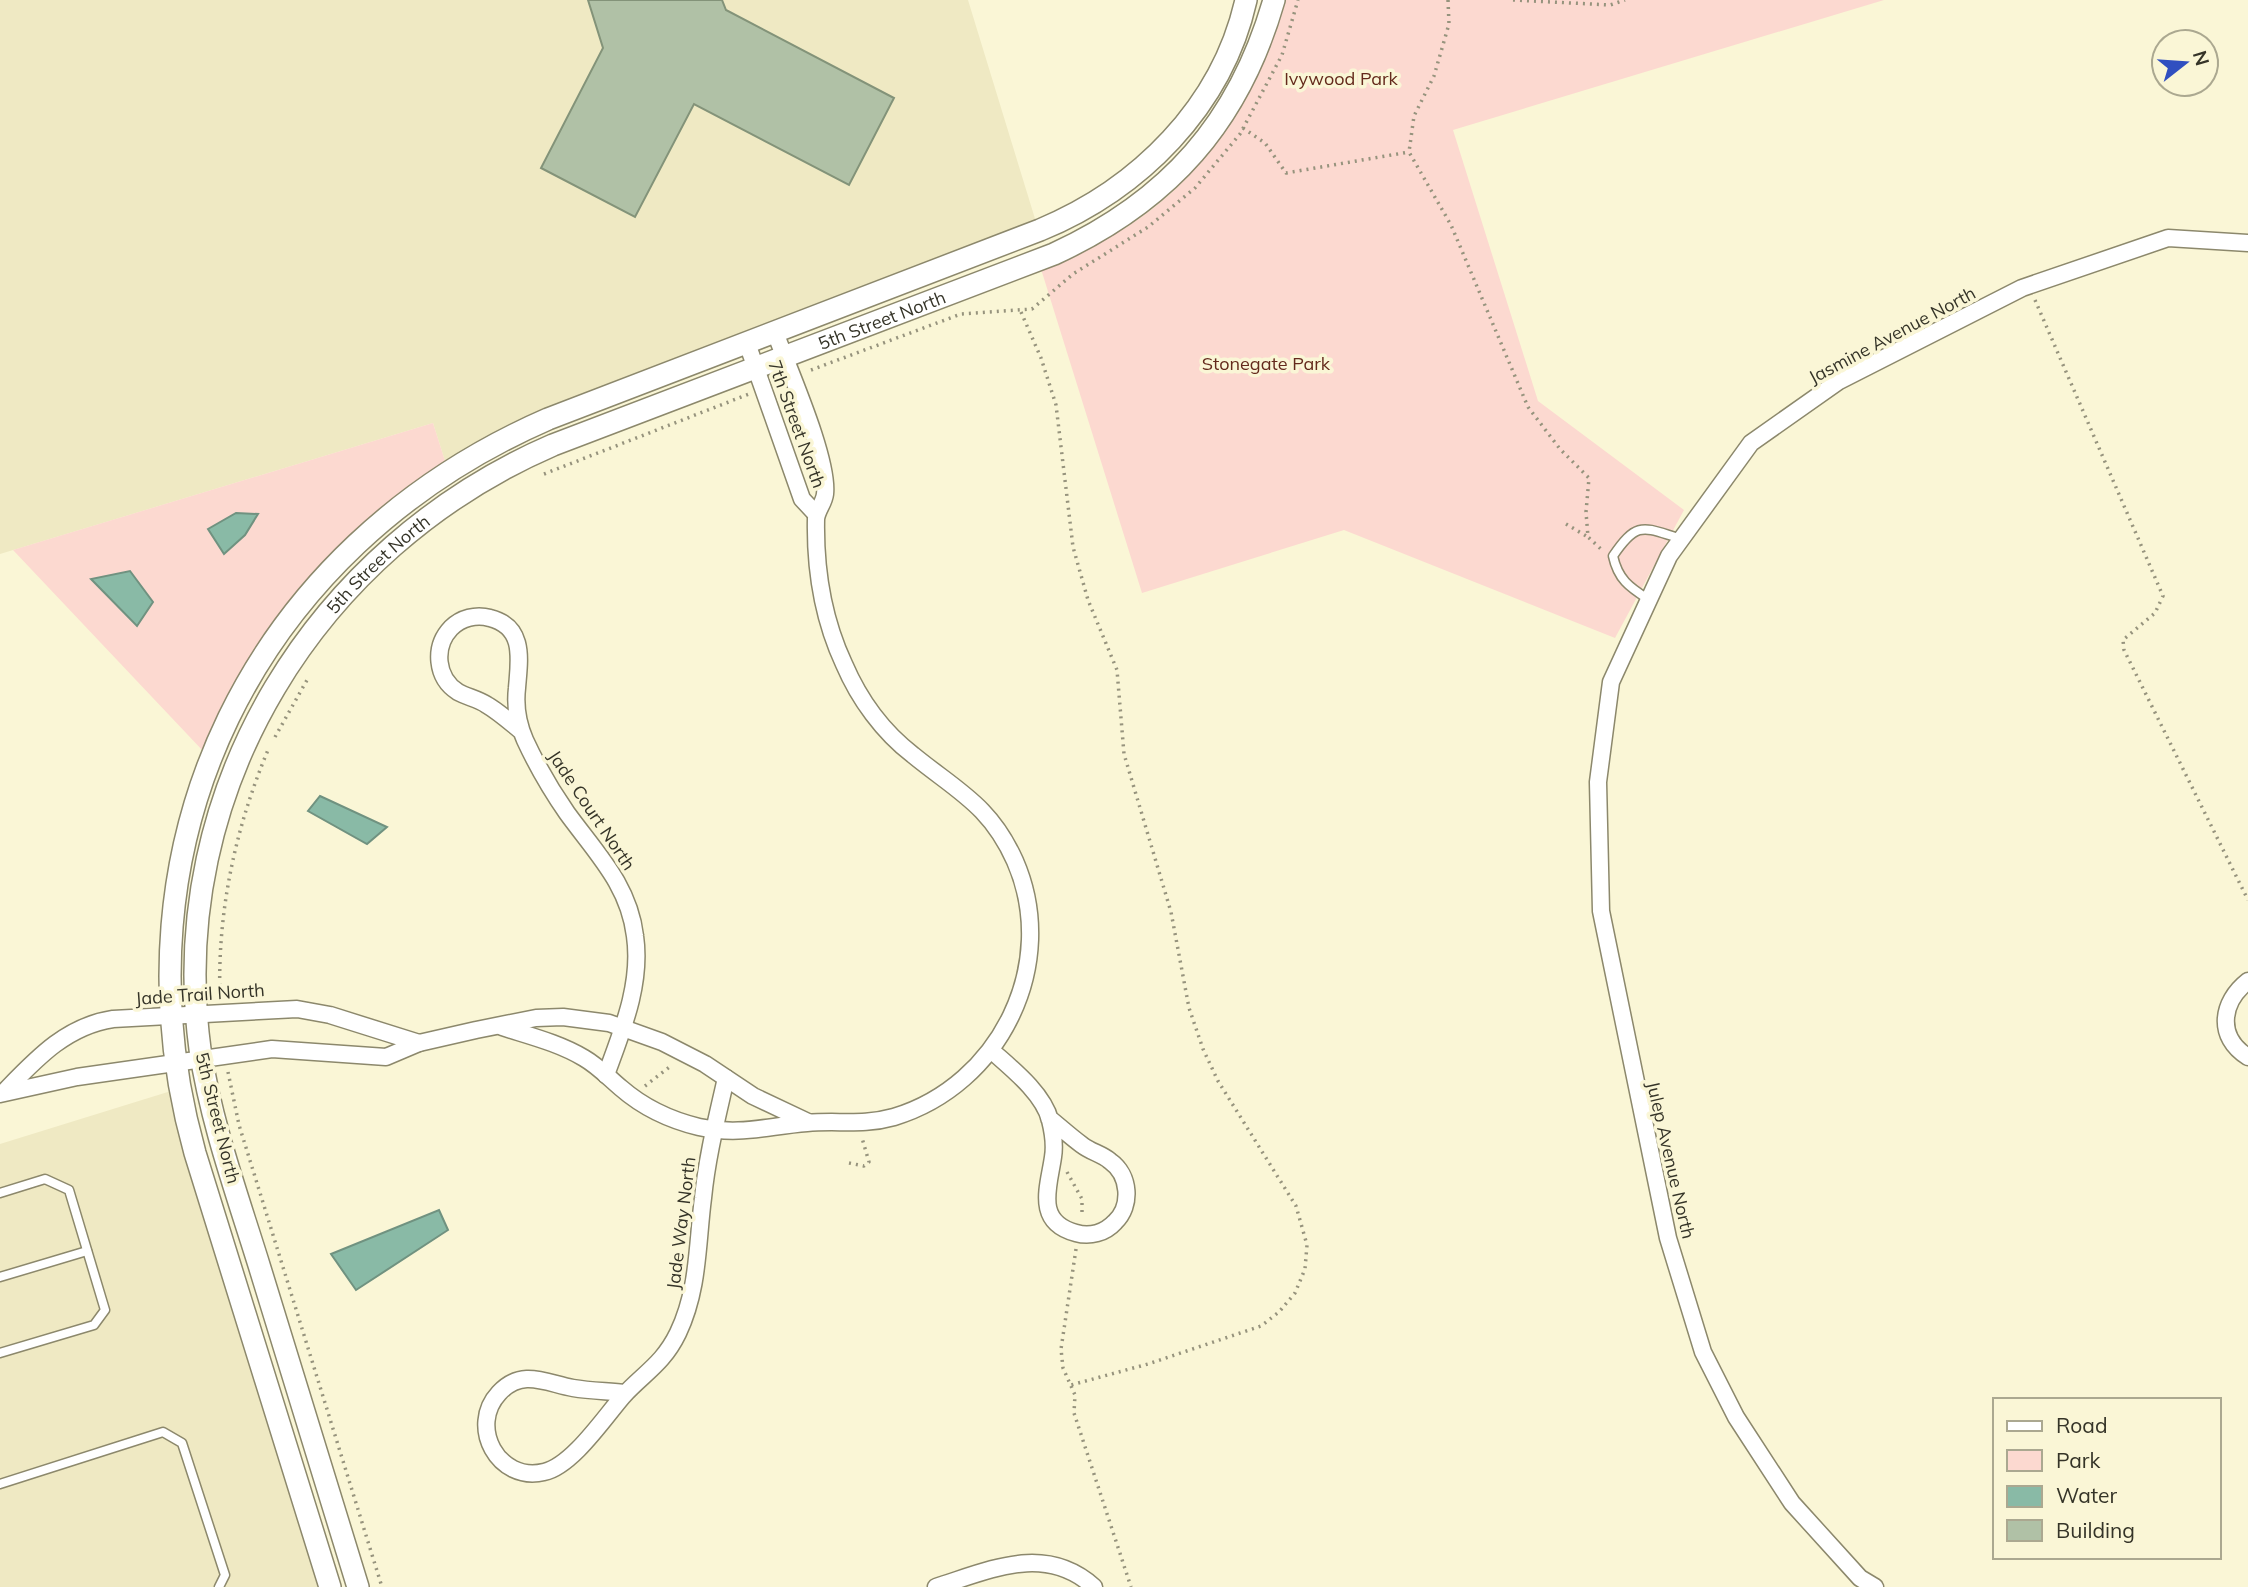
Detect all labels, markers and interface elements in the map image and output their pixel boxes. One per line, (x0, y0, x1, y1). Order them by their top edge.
north arrow (2150, 28, 2220, 98)
text: N (2188, 48, 2215, 68)
park label: Ivywood Park (1284, 67, 1399, 90)
street label: Jasmine Avenue North (1805, 281, 1979, 389)
street label: 5th Street North (815, 285, 949, 354)
park label: Stonegate Park (1202, 352, 1331, 375)
street label: 7th Street North (763, 357, 831, 491)
street label: 5th Street North (321, 509, 434, 618)
street label: Jade Court North (543, 746, 641, 874)
street label: Jade Trail North (135, 978, 265, 1010)
street label: 5th Street North (191, 1050, 245, 1186)
street label: Julep Avenue North (1642, 1079, 1700, 1241)
street label: Jade Way North (661, 1155, 701, 1291)
legend (1993, 1398, 2220, 1559)
text: Road (2056, 1412, 2107, 1438)
text: Park (2056, 1447, 2100, 1473)
text: Water (2056, 1482, 2117, 1508)
text: Building (2056, 1517, 2135, 1543)

